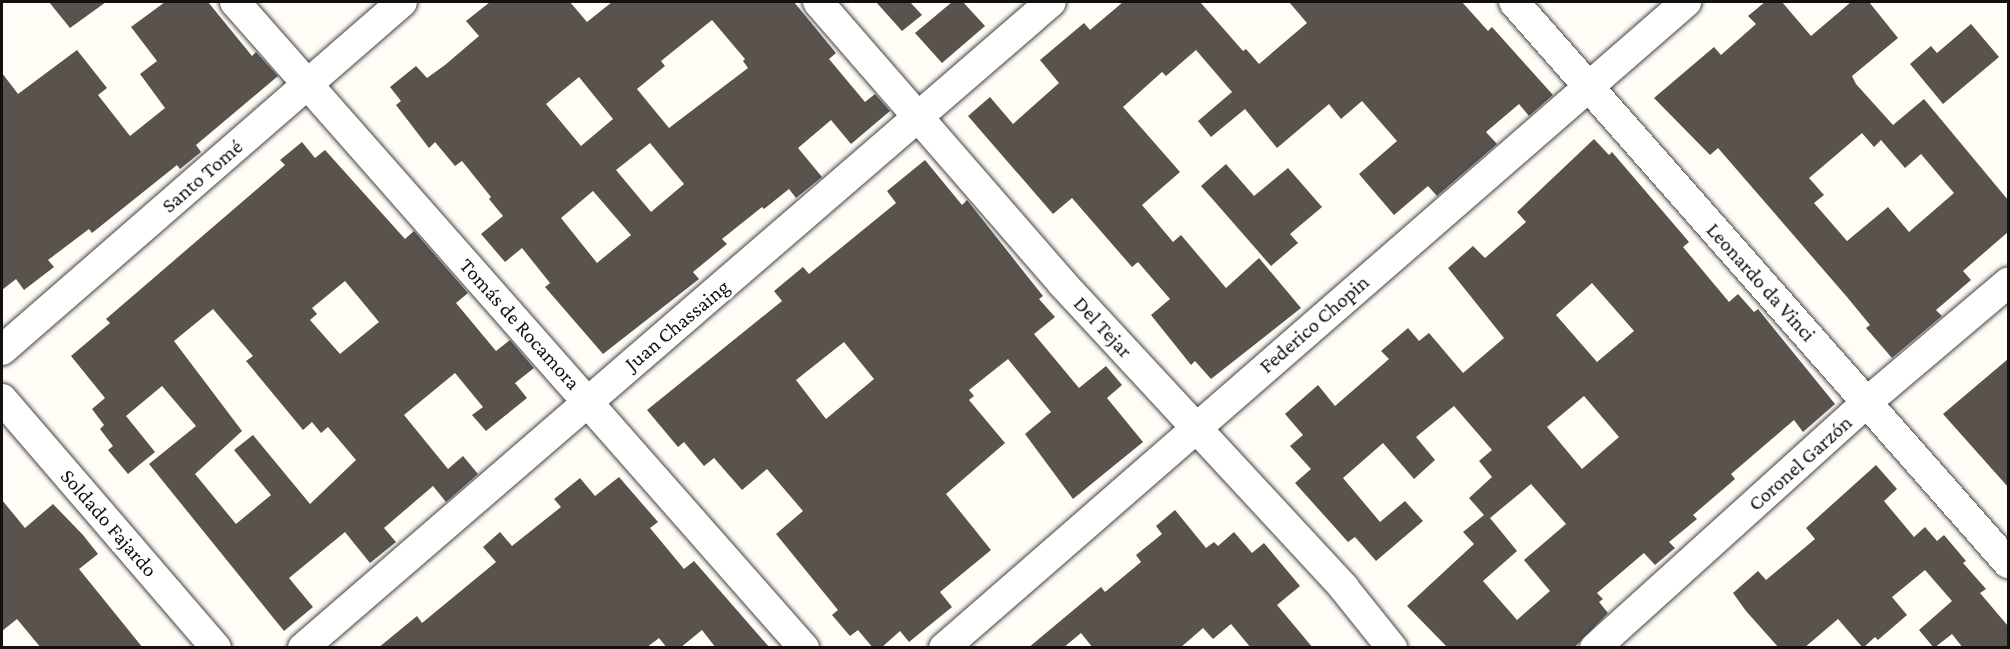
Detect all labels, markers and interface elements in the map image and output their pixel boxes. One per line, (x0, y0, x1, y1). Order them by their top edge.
street label: Santo Tomé (156, 134, 248, 218)
street label: Leonardo da Vinci (1701, 217, 1821, 347)
street label: Tomás de Rocamora (454, 253, 586, 395)
street label: Federico Chopin (1254, 269, 1374, 379)
street label: Juan Chassaing (620, 274, 734, 376)
street label: Del Tejar (1068, 291, 1138, 363)
street label: Coronel Garzón (1743, 410, 1857, 516)
street label: Soldado Fajardo (55, 464, 163, 582)

